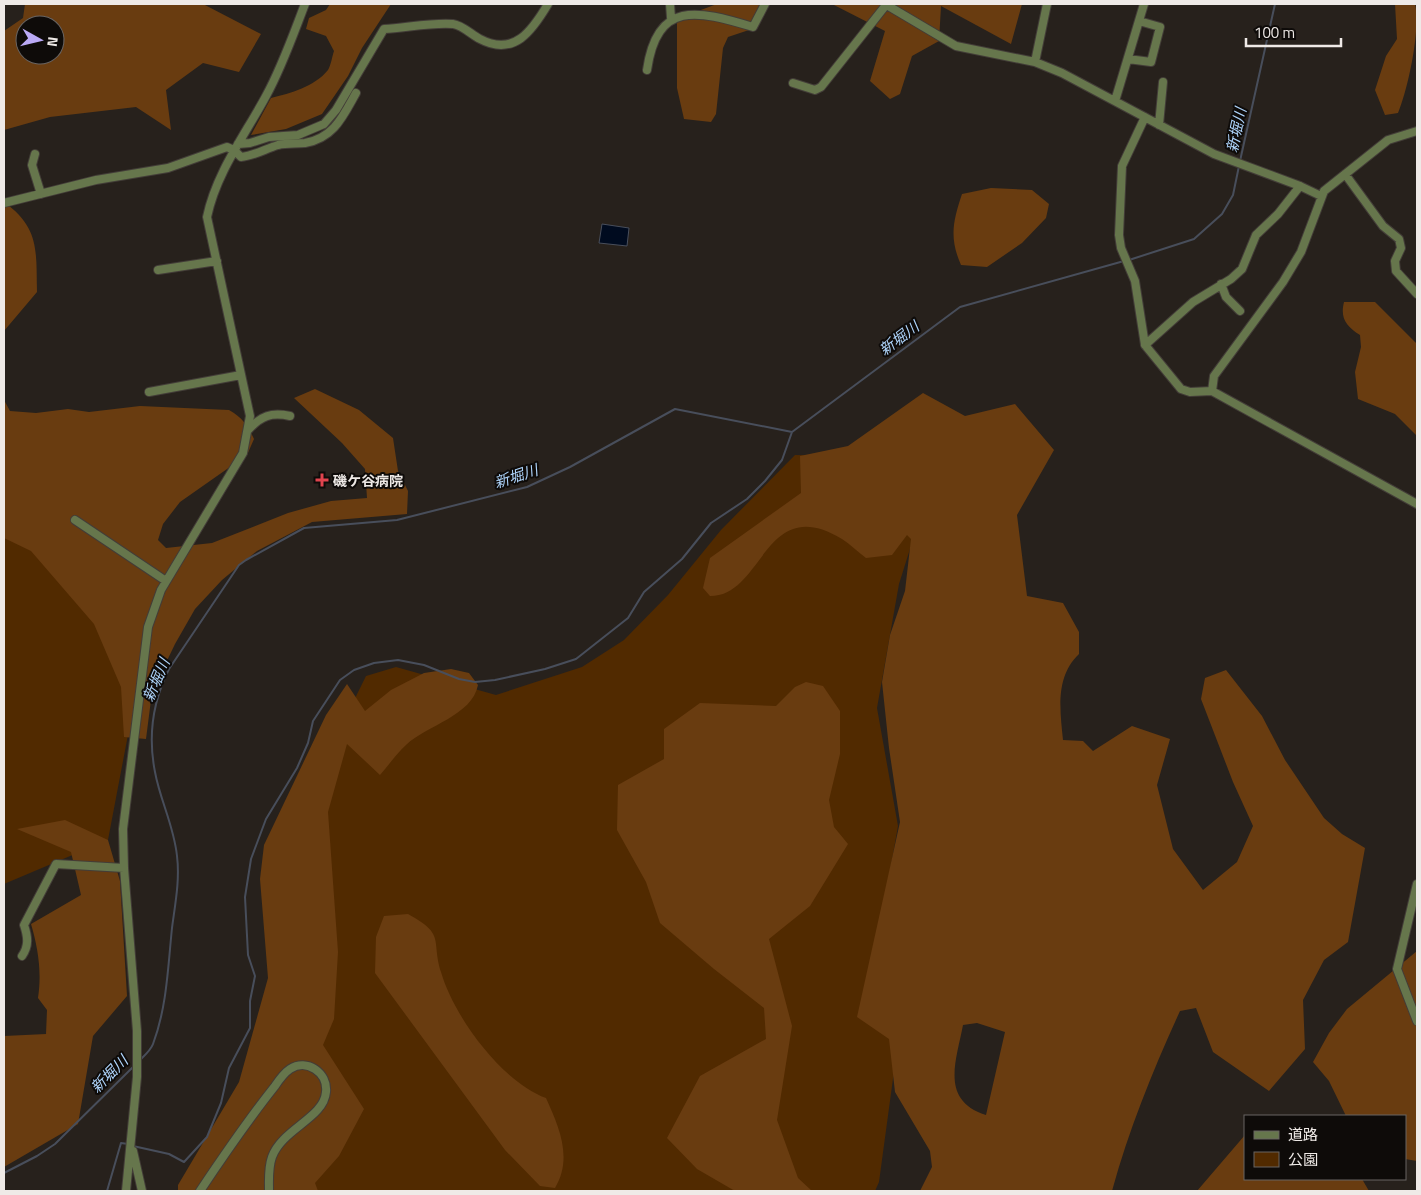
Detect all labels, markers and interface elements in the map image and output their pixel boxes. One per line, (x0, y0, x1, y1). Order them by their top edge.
north arrow (15, 15, 65, 65)
scale bar (1246, 15, 1341, 47)
text: 100 m (1254, 21, 1295, 44)
text: N (42, 36, 64, 48)
water label: 新堀川 (1220, 104, 1252, 154)
water label: 新堀川 (874, 314, 925, 361)
water label: 新堀川 (491, 457, 543, 494)
place label: 磯ケ谷病院 (332, 470, 403, 491)
marker: 磯ケ谷病院 (315, 473, 329, 487)
water label: 新堀川 (137, 653, 176, 705)
water label: 新堀川 (85, 1049, 134, 1098)
legend (1244, 1115, 1406, 1180)
text: 道路 (1288, 1123, 1318, 1146)
text: 公園 (1288, 1148, 1318, 1171)

